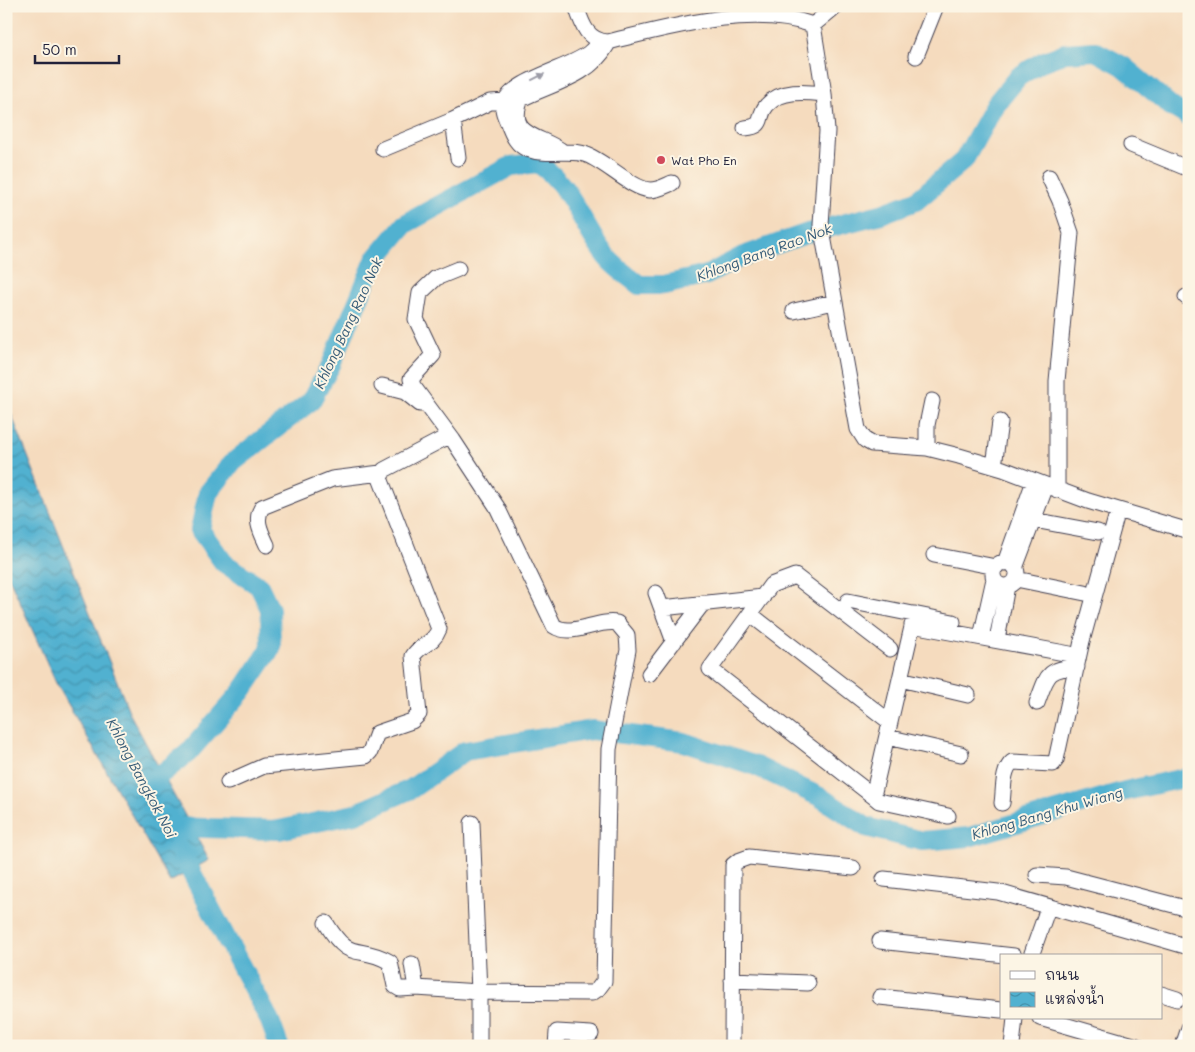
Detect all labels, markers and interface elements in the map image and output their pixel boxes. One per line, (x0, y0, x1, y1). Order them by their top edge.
scale bar (35, 32, 119, 64)
text: 50 m (42, 39, 77, 59)
one-way arrow (531, 73, 545, 81)
place label: Wat Pho En (671, 152, 737, 168)
marker: Wat Pho En (655, 154, 667, 166)
water label: Khlong Bang Rao Nok (694, 218, 835, 285)
water label: Khlong Bang Rao Nok (309, 254, 387, 392)
water label: Khlong Bangkok Noi (103, 715, 182, 842)
water label: Khlong Bang Khu Wiang (969, 782, 1125, 844)
legend (1000, 954, 1162, 1020)
text: ถนน (1045, 964, 1079, 984)
text: แหล่งน้ำ (1045, 985, 1105, 1008)

